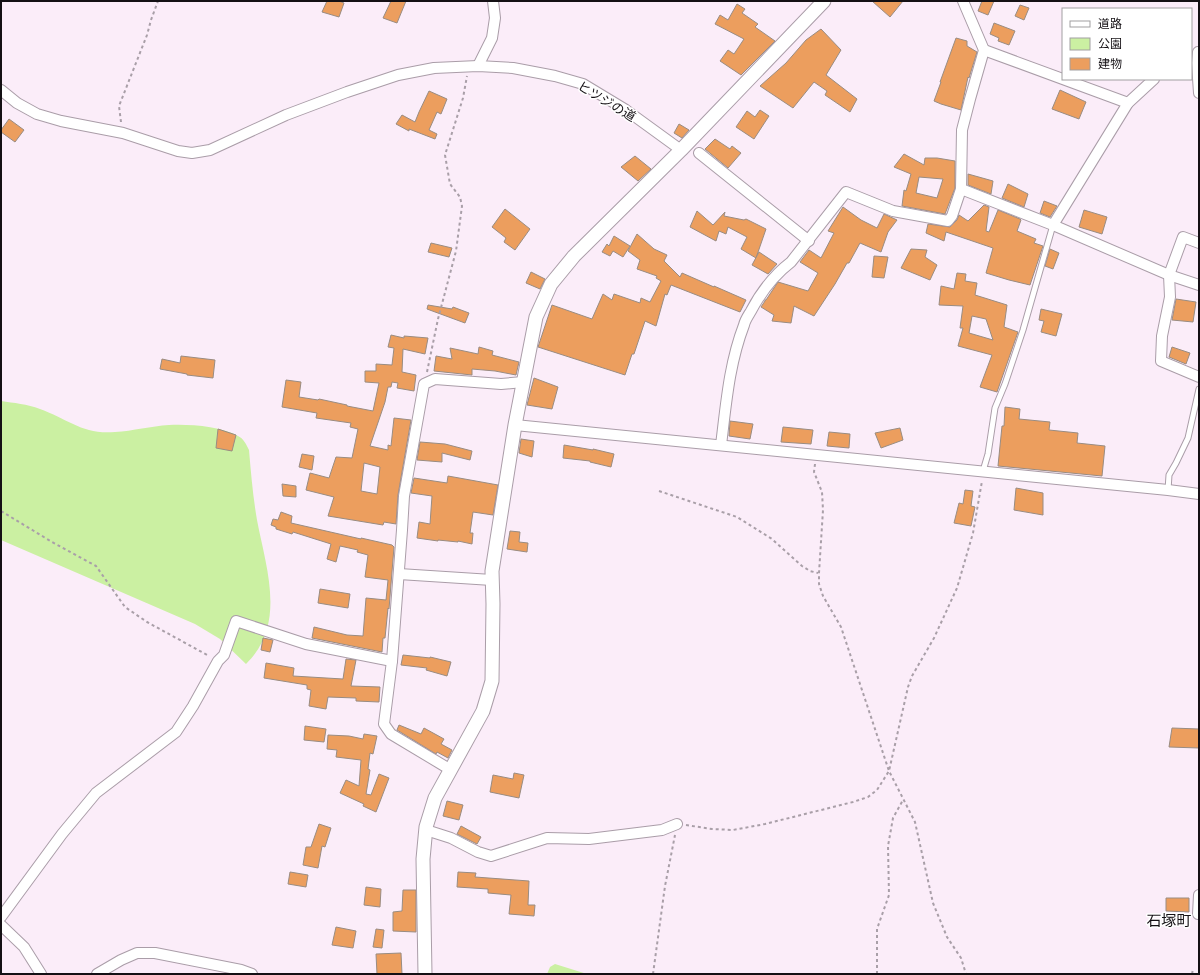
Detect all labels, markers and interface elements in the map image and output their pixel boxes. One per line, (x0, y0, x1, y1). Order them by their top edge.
legend (1062, 8, 1192, 80)
text: 道路 (1098, 16, 1122, 31)
text: 公園 (1098, 36, 1122, 51)
text: 建物 (1098, 56, 1122, 71)
street label: ヒツジの道 (575, 77, 639, 125)
district label: 石塚町 (1146, 911, 1192, 929)

